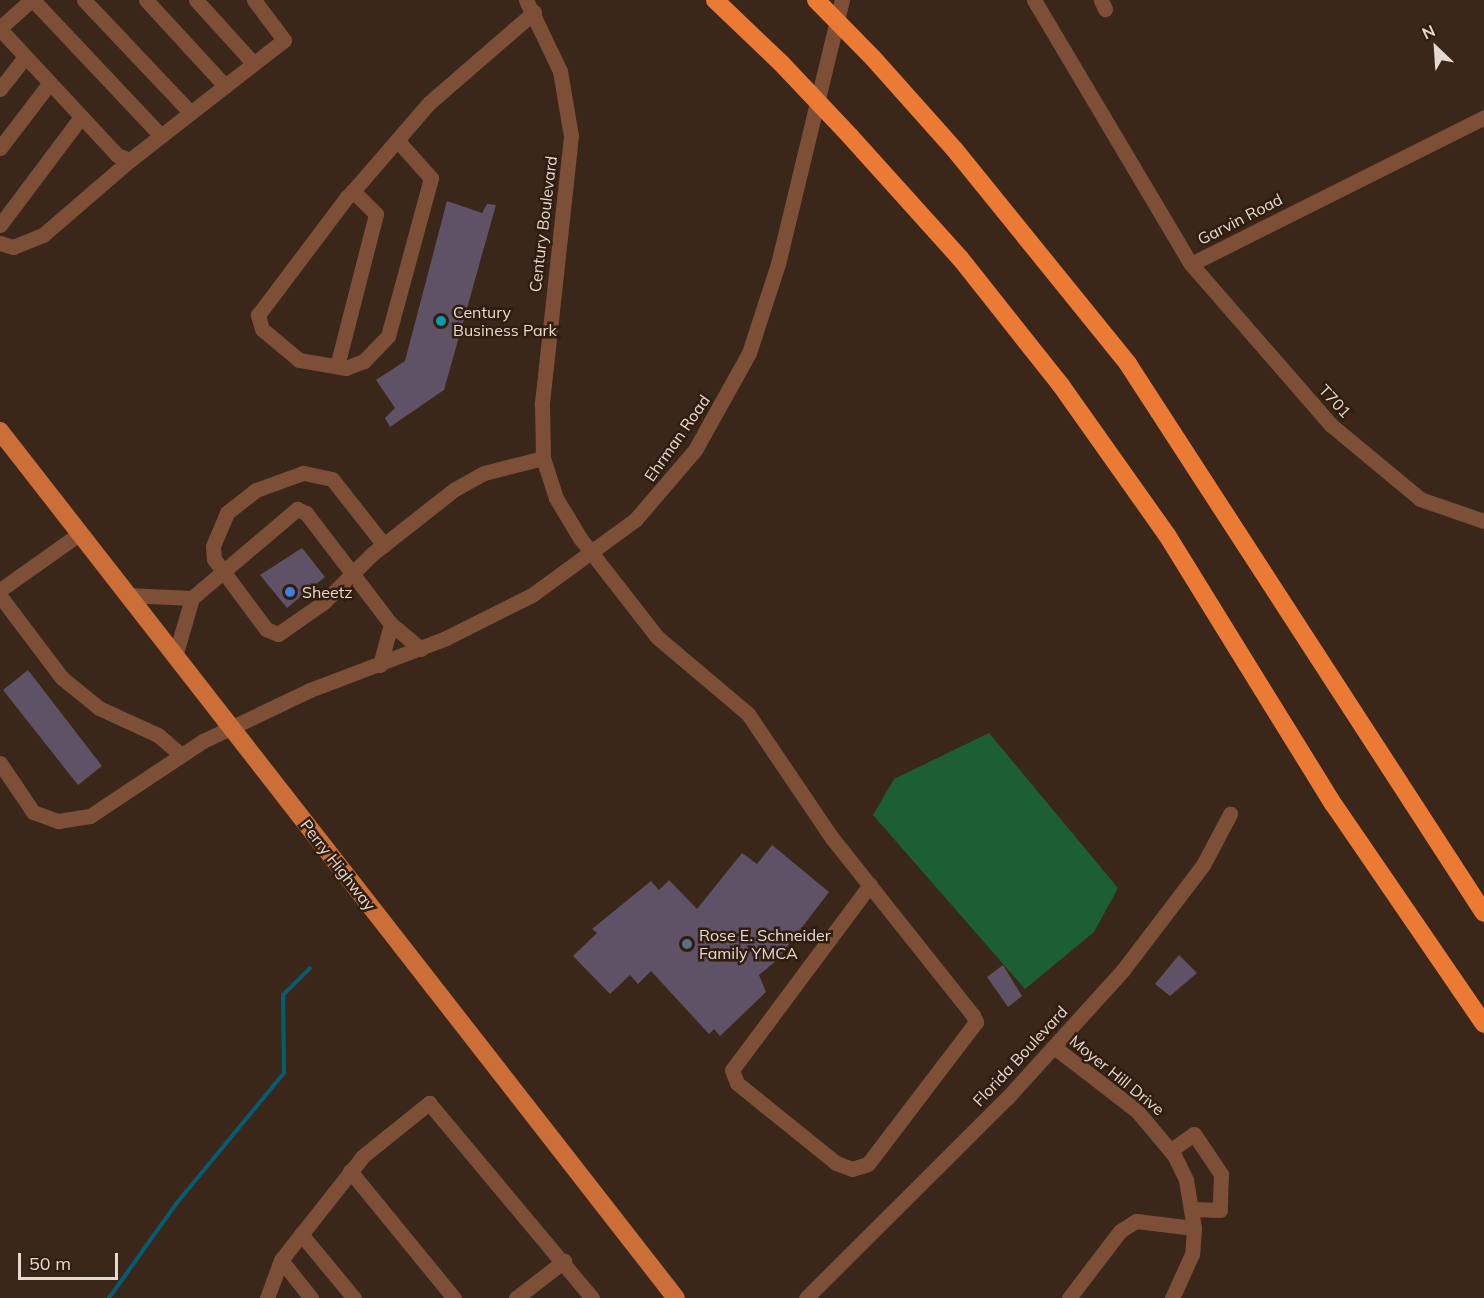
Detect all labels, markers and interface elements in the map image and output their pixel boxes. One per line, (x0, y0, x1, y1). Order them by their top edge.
north arrow (1406, 18, 1466, 78)
text: N (1419, 20, 1438, 43)
street label: Century Boulevard (525, 155, 561, 293)
street label: Garvin Road (1194, 189, 1286, 249)
place label: Century Business Park (453, 302, 557, 340)
marker: Century Business Park (434, 314, 448, 328)
street label: T701 (1315, 380, 1355, 422)
street label: Ehrman Road (640, 391, 714, 485)
place label: Sheetz (302, 582, 353, 602)
marker: Sheetz (283, 585, 297, 599)
street label: Perry Highway (296, 816, 380, 914)
place label: Rose E. Schneider Family YMCA (699, 925, 830, 963)
marker: Rose E. Schneider Family YMCA (680, 937, 694, 951)
street label: Florida Boulevard (969, 1002, 1071, 1110)
street label: Moyer Hill Drive (1066, 1031, 1168, 1119)
scale bar (21, 1241, 122, 1279)
text: 50 m (29, 1252, 71, 1275)

